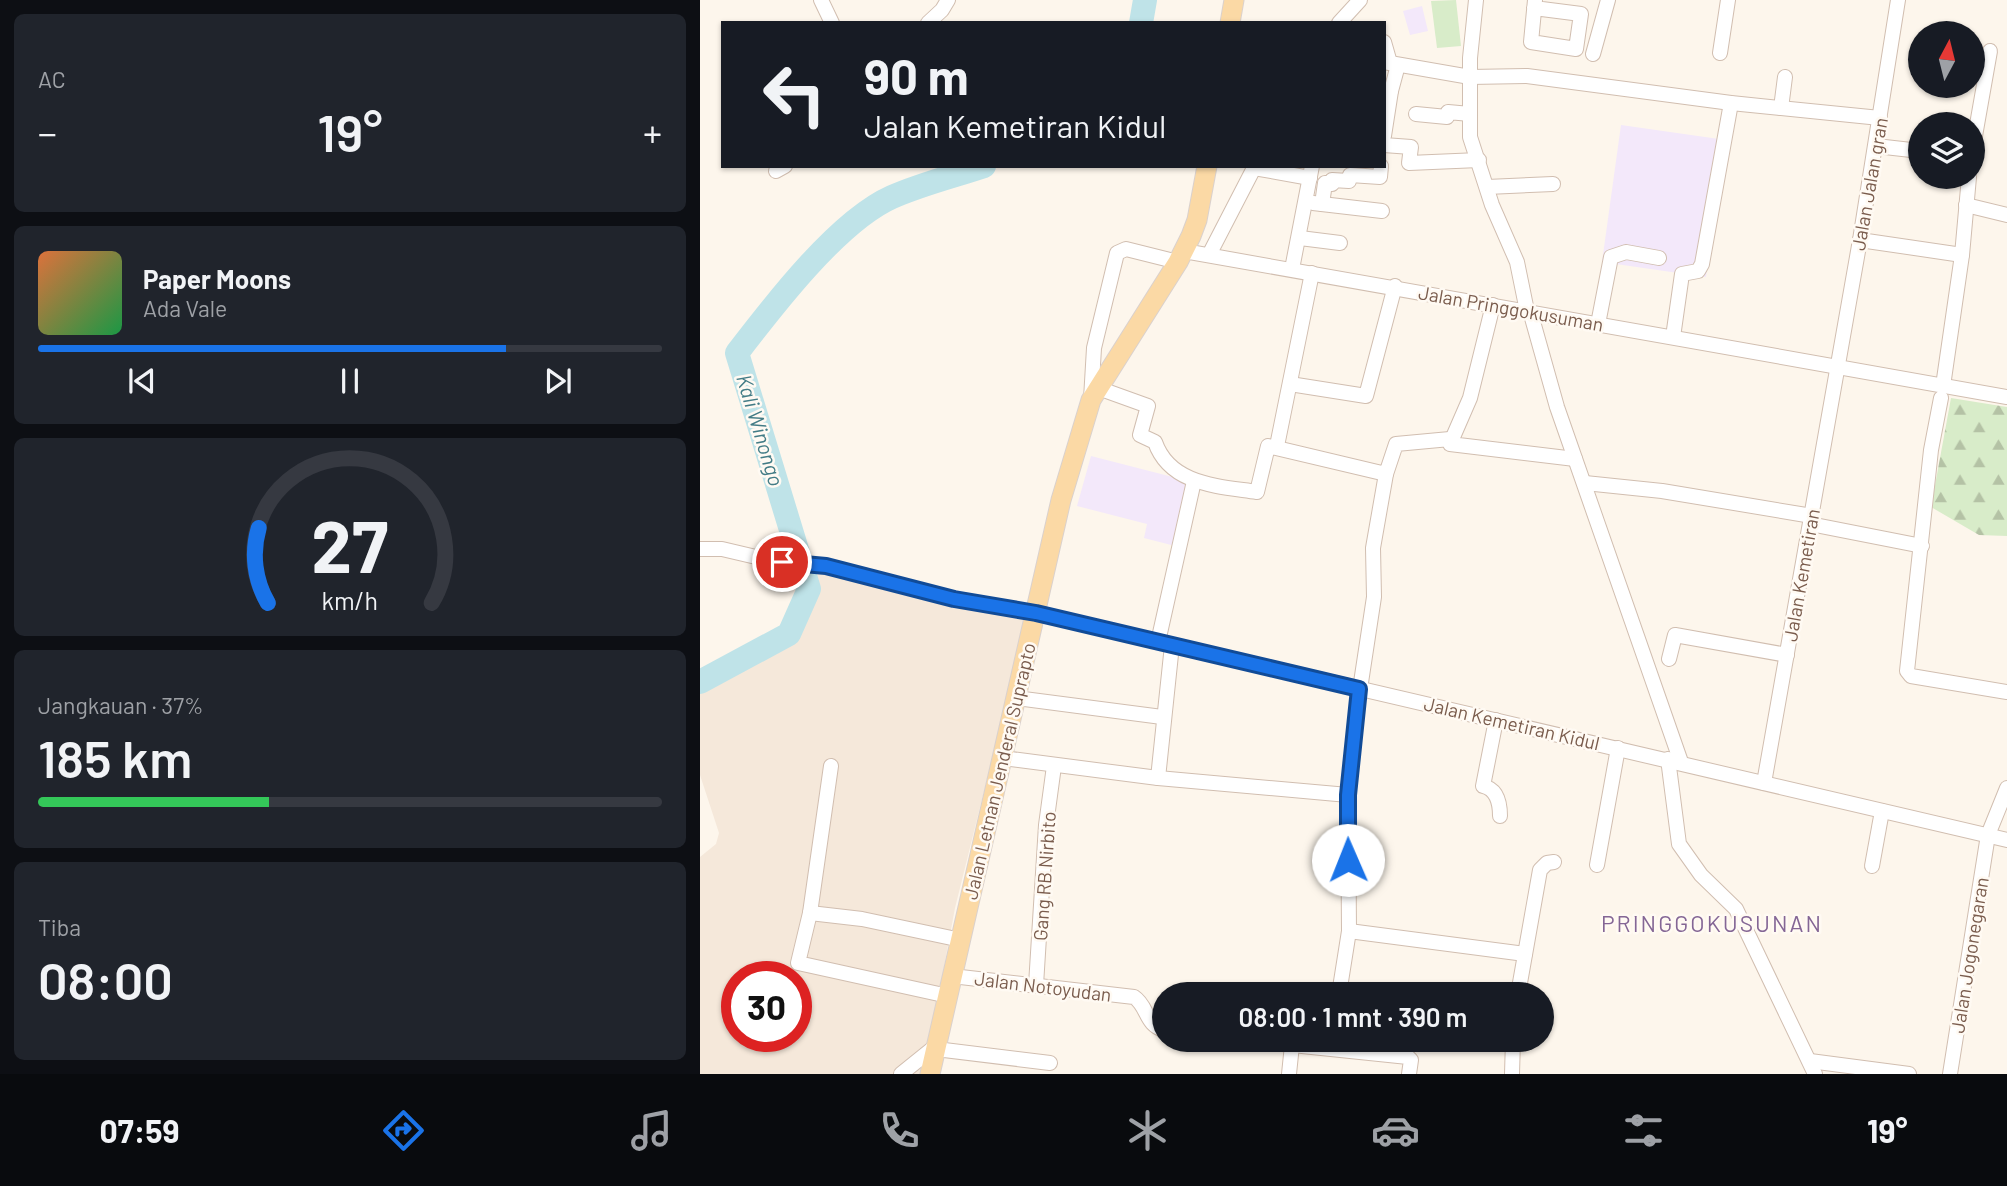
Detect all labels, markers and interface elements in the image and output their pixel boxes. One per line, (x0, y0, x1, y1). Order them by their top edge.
north arrow (1908, 21, 1984, 98)
map controls (1908, 21, 1985, 189)
text: 90 m (864, 46, 969, 105)
icon: left (749, 49, 840, 140)
text: AC (38, 65, 66, 93)
text: 19° (317, 100, 383, 162)
text: Jalan Kemetiran Kidul (864, 106, 1166, 144)
text: − (38, 109, 57, 155)
text: + (643, 109, 662, 155)
button: layers (1908, 112, 1985, 189)
street label: Jalan Jalan gran (1846, 116, 1892, 252)
text: Paper Moons (143, 263, 291, 294)
street label: Jalan Pringgokusuman (1417, 280, 1605, 336)
text: Ada Vale (143, 294, 227, 322)
icon: previous (123, 362, 161, 400)
icon: pause (331, 362, 369, 400)
icon: next (539, 362, 577, 400)
water label: Kali Winongo (732, 371, 790, 489)
text: 27 (312, 500, 388, 588)
street label: Jalan Kemetiran (1778, 507, 1824, 643)
pin (752, 532, 812, 592)
icon: arrive (763, 543, 801, 581)
text: km/h (322, 585, 378, 615)
street label: Jalan Letnan Jenderal Suprapto (958, 640, 1040, 902)
text: Jangkauan · 37% (38, 691, 204, 719)
street label: Jalan Kemetiran Kidul (1422, 692, 1602, 754)
text: 185 km (38, 726, 192, 788)
street label: Gang RB Nirbito (1028, 811, 1060, 941)
position arrow (1311, 823, 1385, 897)
street label: Jalan Jogonegaran (1945, 875, 1993, 1035)
district label: PRINGGOKUSUNAN (1601, 909, 1823, 937)
text: Tiba (38, 913, 81, 941)
text: 08:00 (38, 948, 173, 1010)
speed limit sign: 30 (721, 961, 812, 1052)
street label: Jalan Notoyudan (973, 966, 1113, 1006)
text: 08:00 · 1 mnt · 390 m (1239, 1001, 1467, 1032)
icon: directions (379, 1106, 428, 1155)
icon: music (627, 1106, 676, 1155)
icon: phone (875, 1106, 924, 1155)
icon: climate (1123, 1106, 1172, 1155)
icon: car (1371, 1106, 1420, 1155)
icon: filters (1619, 1106, 1668, 1155)
text: 07:59 (100, 1111, 180, 1149)
text: 19° (1867, 1111, 1907, 1149)

